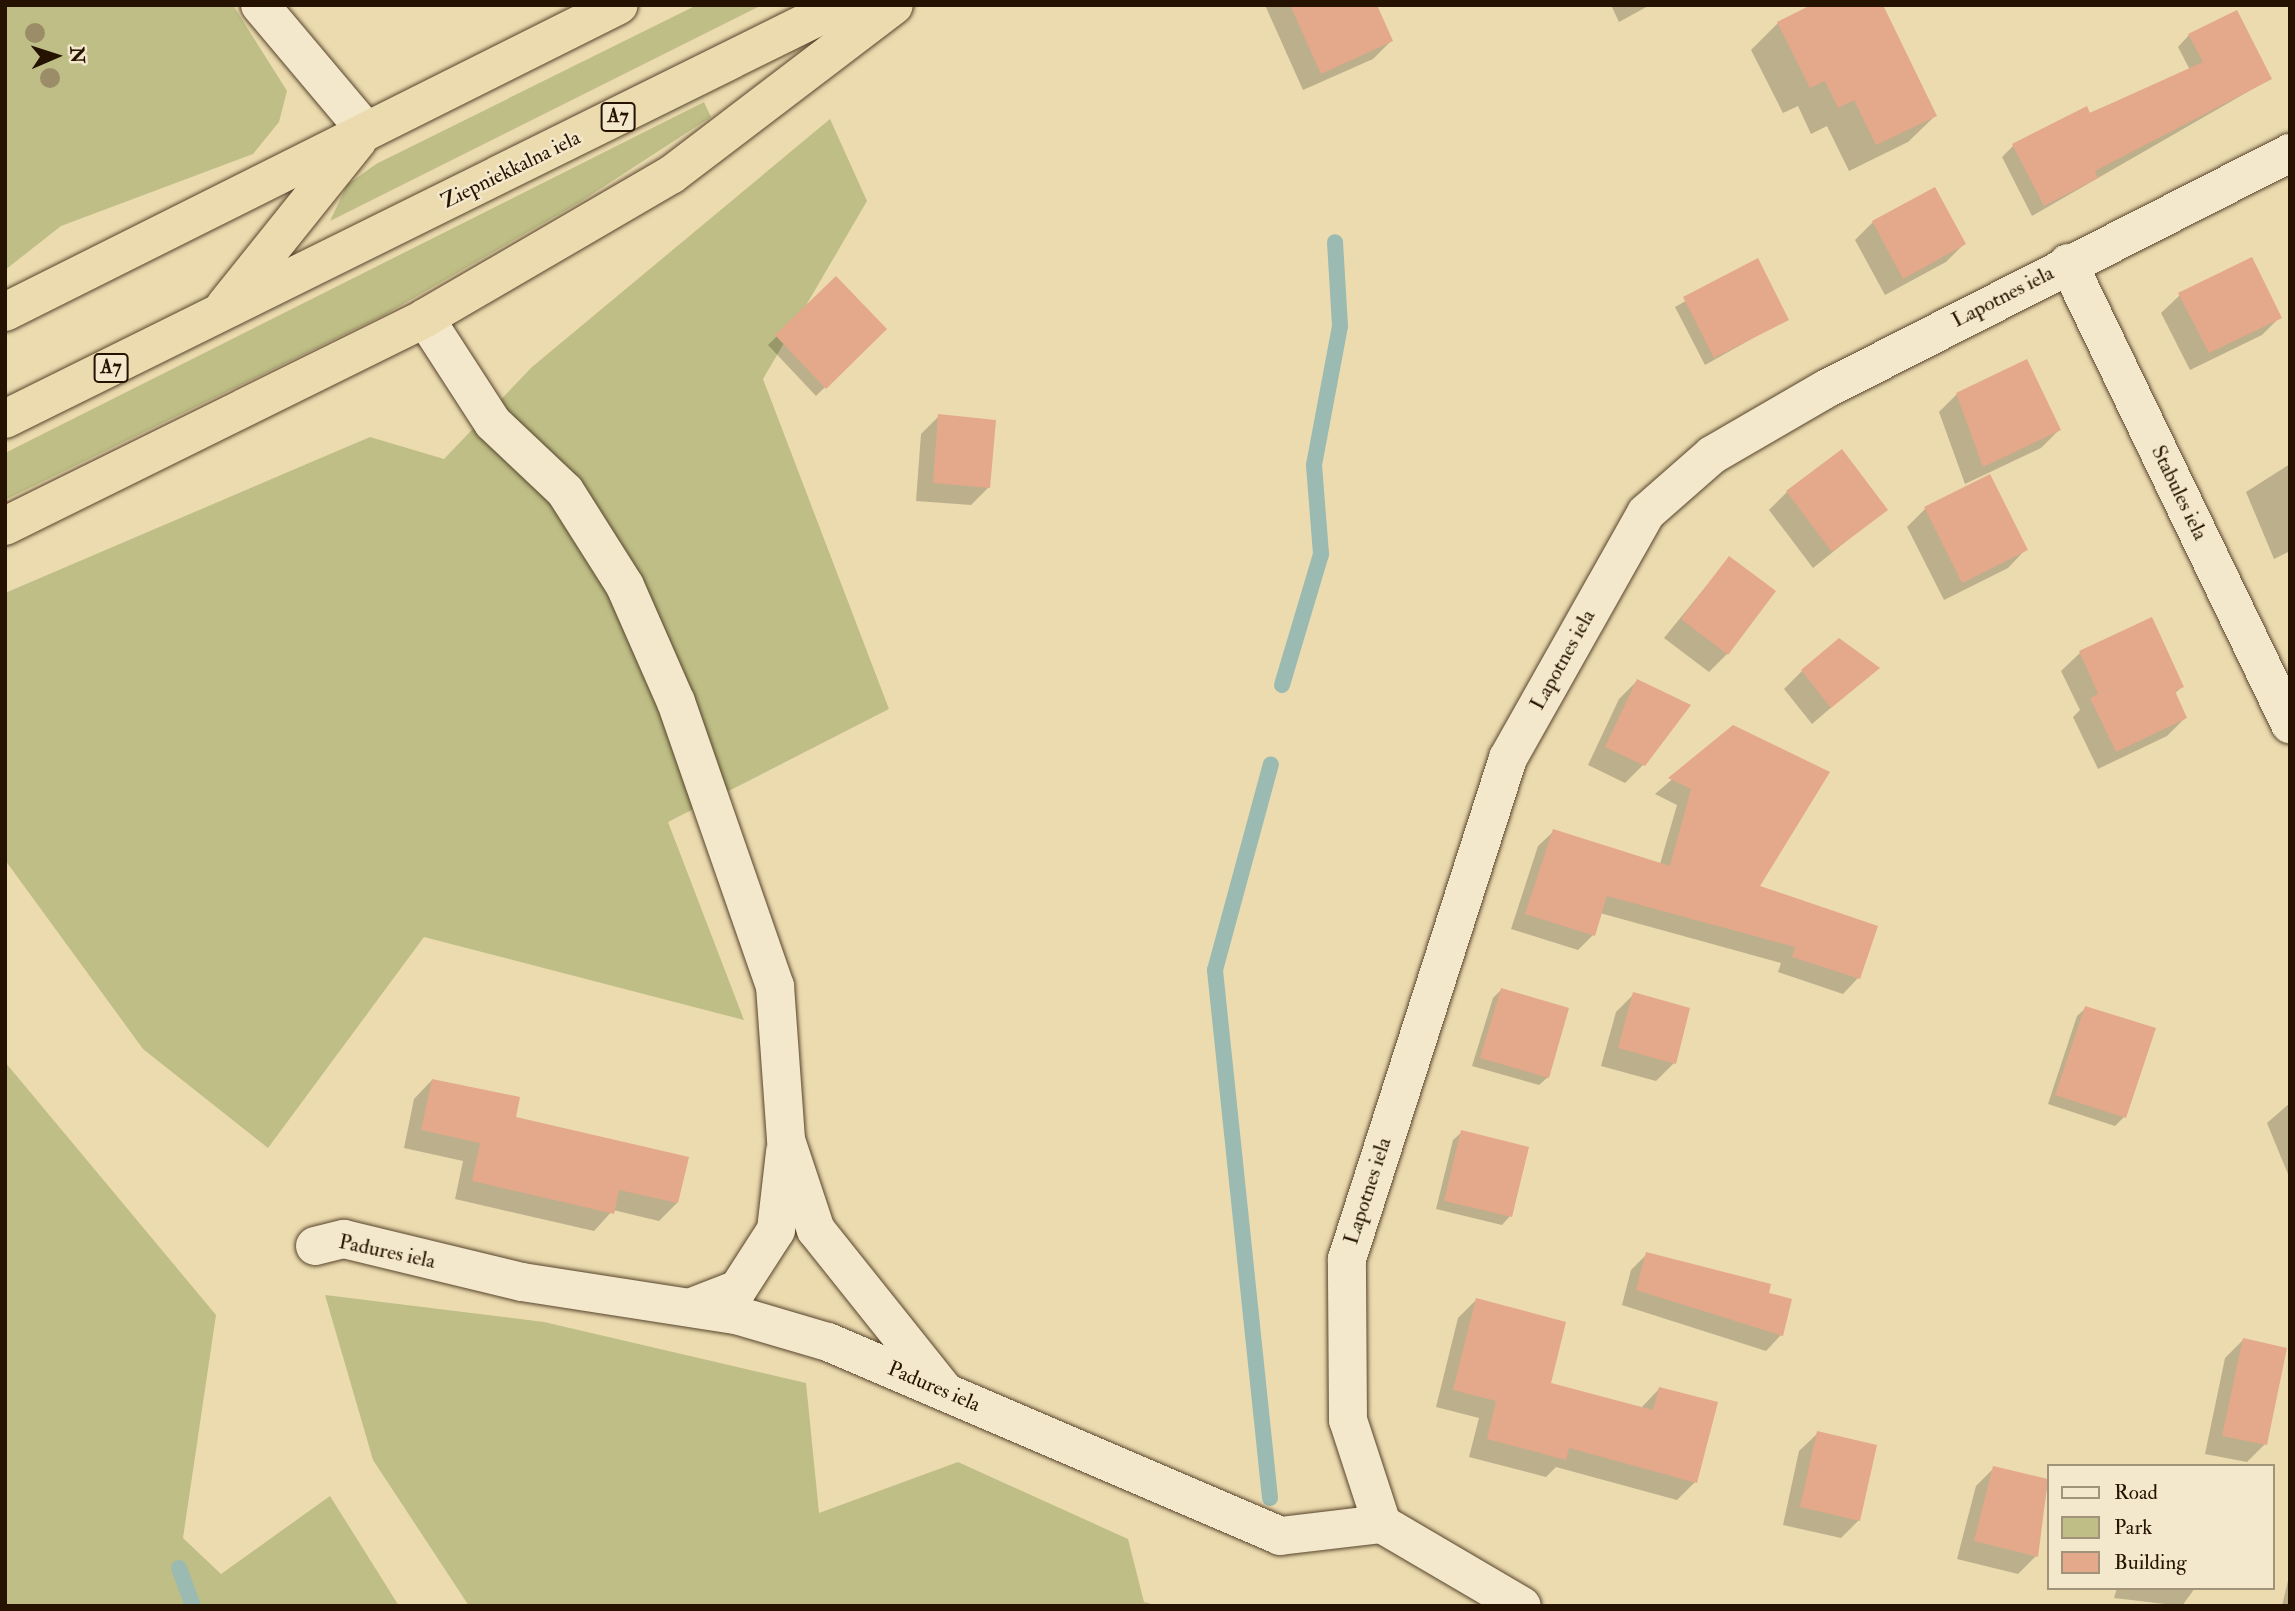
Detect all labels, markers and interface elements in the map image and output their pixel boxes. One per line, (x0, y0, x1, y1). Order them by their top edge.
north arrow (21, 21, 91, 91)
text: N (65, 46, 89, 64)
road number: A7 (600, 102, 636, 132)
street label: Ziepniekkalna iela (437, 125, 585, 215)
street label: Lapotnes iela (1948, 261, 2058, 333)
road number: A7 (94, 352, 128, 384)
street label: Stabules iela (2145, 442, 2213, 544)
street label: Lapotnes iela (1525, 605, 1601, 715)
street label: Lapotnes iela (1339, 1134, 1397, 1248)
street label: Padures iela (336, 1229, 438, 1275)
street label: Padures iela (884, 1356, 984, 1418)
legend (2046, 1464, 2274, 1590)
text: Road (2114, 1479, 2158, 1506)
text: Park (2114, 1514, 2152, 1541)
text: Building (2114, 1549, 2187, 1576)

